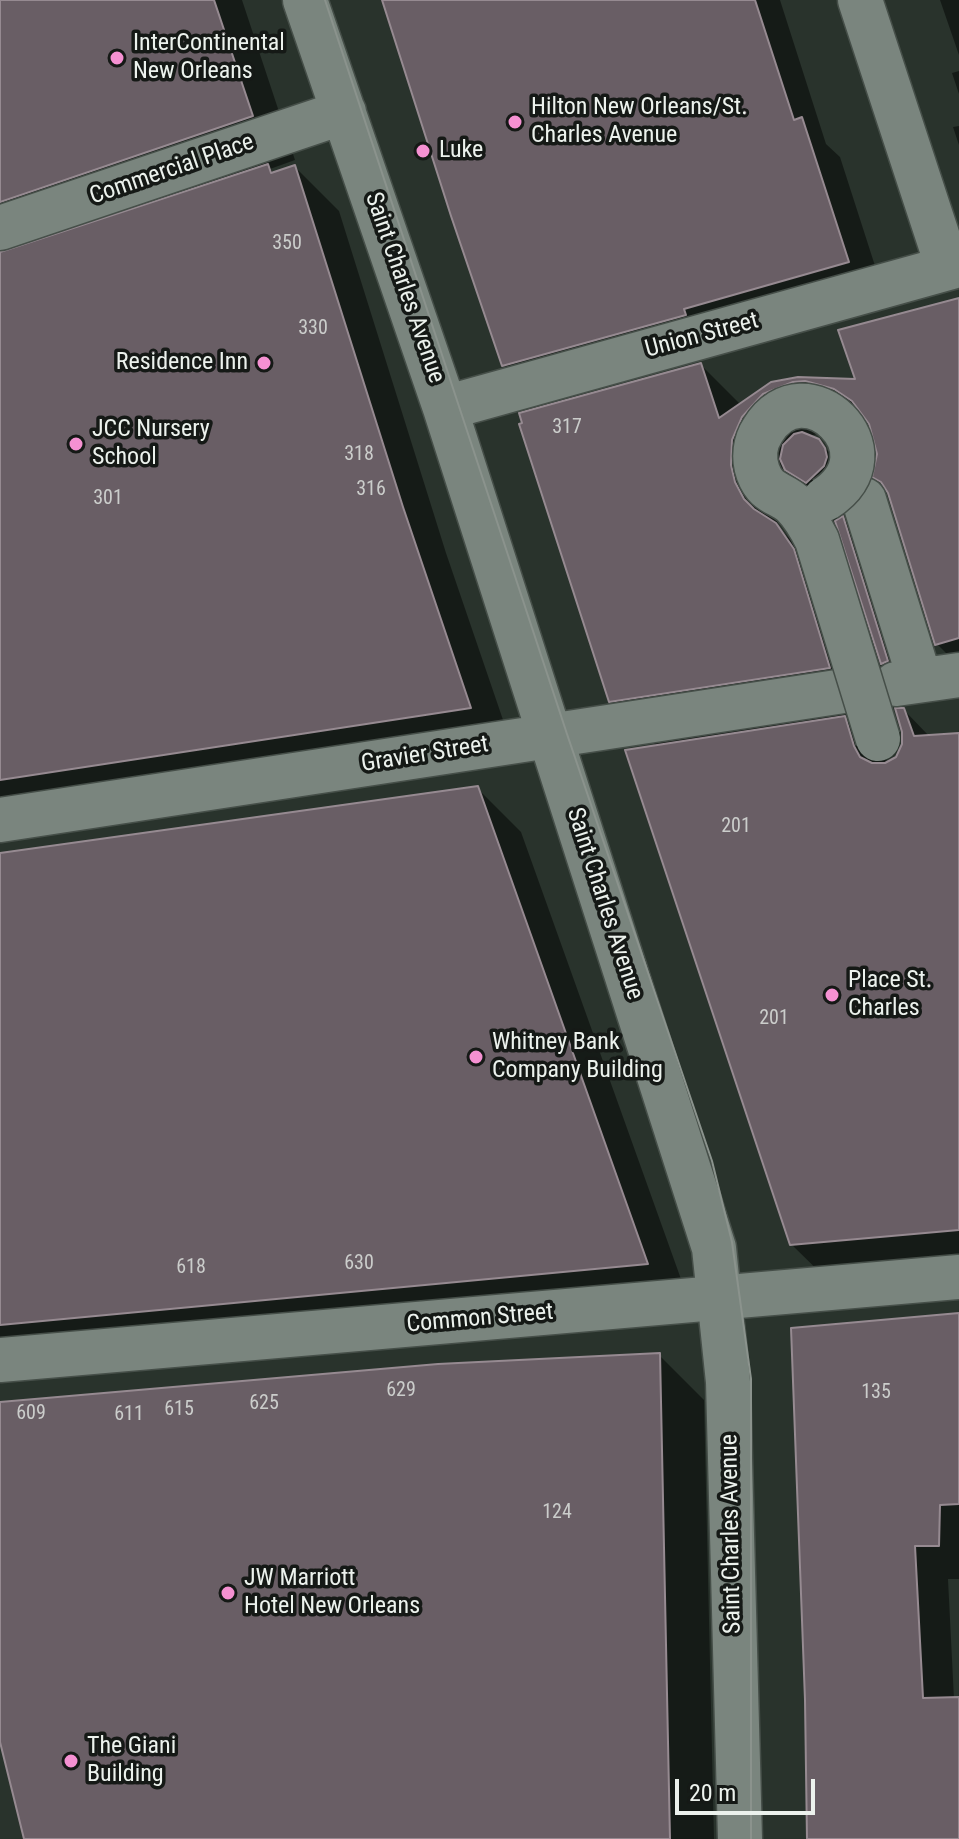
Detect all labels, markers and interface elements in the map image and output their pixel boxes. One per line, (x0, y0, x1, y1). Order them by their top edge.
place label: InterContinental New Orleans (133, 30, 285, 86)
marker: InterContinental New Orleans (108, 49, 126, 67)
place label: Hilton New Orleans/St. Charles Avenue (531, 94, 748, 150)
marker: Hilton New Orleans/St. Charles Avenue (506, 113, 524, 131)
street label: Commercial Place (86, 128, 258, 212)
place label: Luke (439, 137, 483, 165)
marker: Luke (414, 142, 432, 160)
street label: Saint Charles Avenue (358, 189, 450, 387)
house number: 350 (272, 232, 302, 256)
street label: Union Street (642, 307, 762, 365)
house number: 330 (298, 317, 328, 341)
place label: Residence Inn (116, 349, 248, 377)
marker: Residence Inn (255, 354, 273, 372)
place label: JCC Nursery School (92, 416, 210, 472)
house number: 317 (552, 416, 582, 440)
marker: JCC Nursery School (67, 435, 85, 453)
house number: 318 (344, 443, 374, 467)
house number: 316 (356, 478, 386, 502)
house number: 301 (93, 487, 123, 511)
street label: Gravier Street (359, 731, 491, 779)
street label: Saint Charles Avenue (559, 804, 649, 1004)
house number: 201 (721, 815, 751, 839)
place label: Place St. Charles (848, 967, 932, 1023)
marker: Place St. Charles (823, 986, 841, 1004)
house number: 201 (759, 1007, 789, 1031)
place label: Whitney Bank Company Building (492, 1029, 663, 1085)
marker: Whitney Bank Company Building (467, 1048, 485, 1066)
house number: 630 (344, 1252, 374, 1276)
house number: 618 (176, 1256, 206, 1280)
street label: Common Street (405, 1298, 555, 1340)
house number: 629 (386, 1379, 416, 1403)
house number: 135 (861, 1381, 891, 1405)
house number: 625 (249, 1392, 279, 1416)
house number: 615 (164, 1398, 194, 1422)
house number: 609 (16, 1402, 46, 1426)
house number: 611 (114, 1403, 144, 1427)
street label: Saint Charles Avenue (716, 1434, 748, 1634)
house number: 124 (542, 1501, 572, 1525)
place label: JW Marriott Hotel New Orleans (244, 1565, 420, 1621)
marker: JW Marriott Hotel New Orleans (219, 1584, 237, 1602)
place label: The Giani Building (87, 1733, 176, 1789)
marker: The Giani Building (62, 1752, 80, 1770)
scale bar (679, 1763, 819, 1813)
text: 20 m (689, 1779, 736, 1807)

